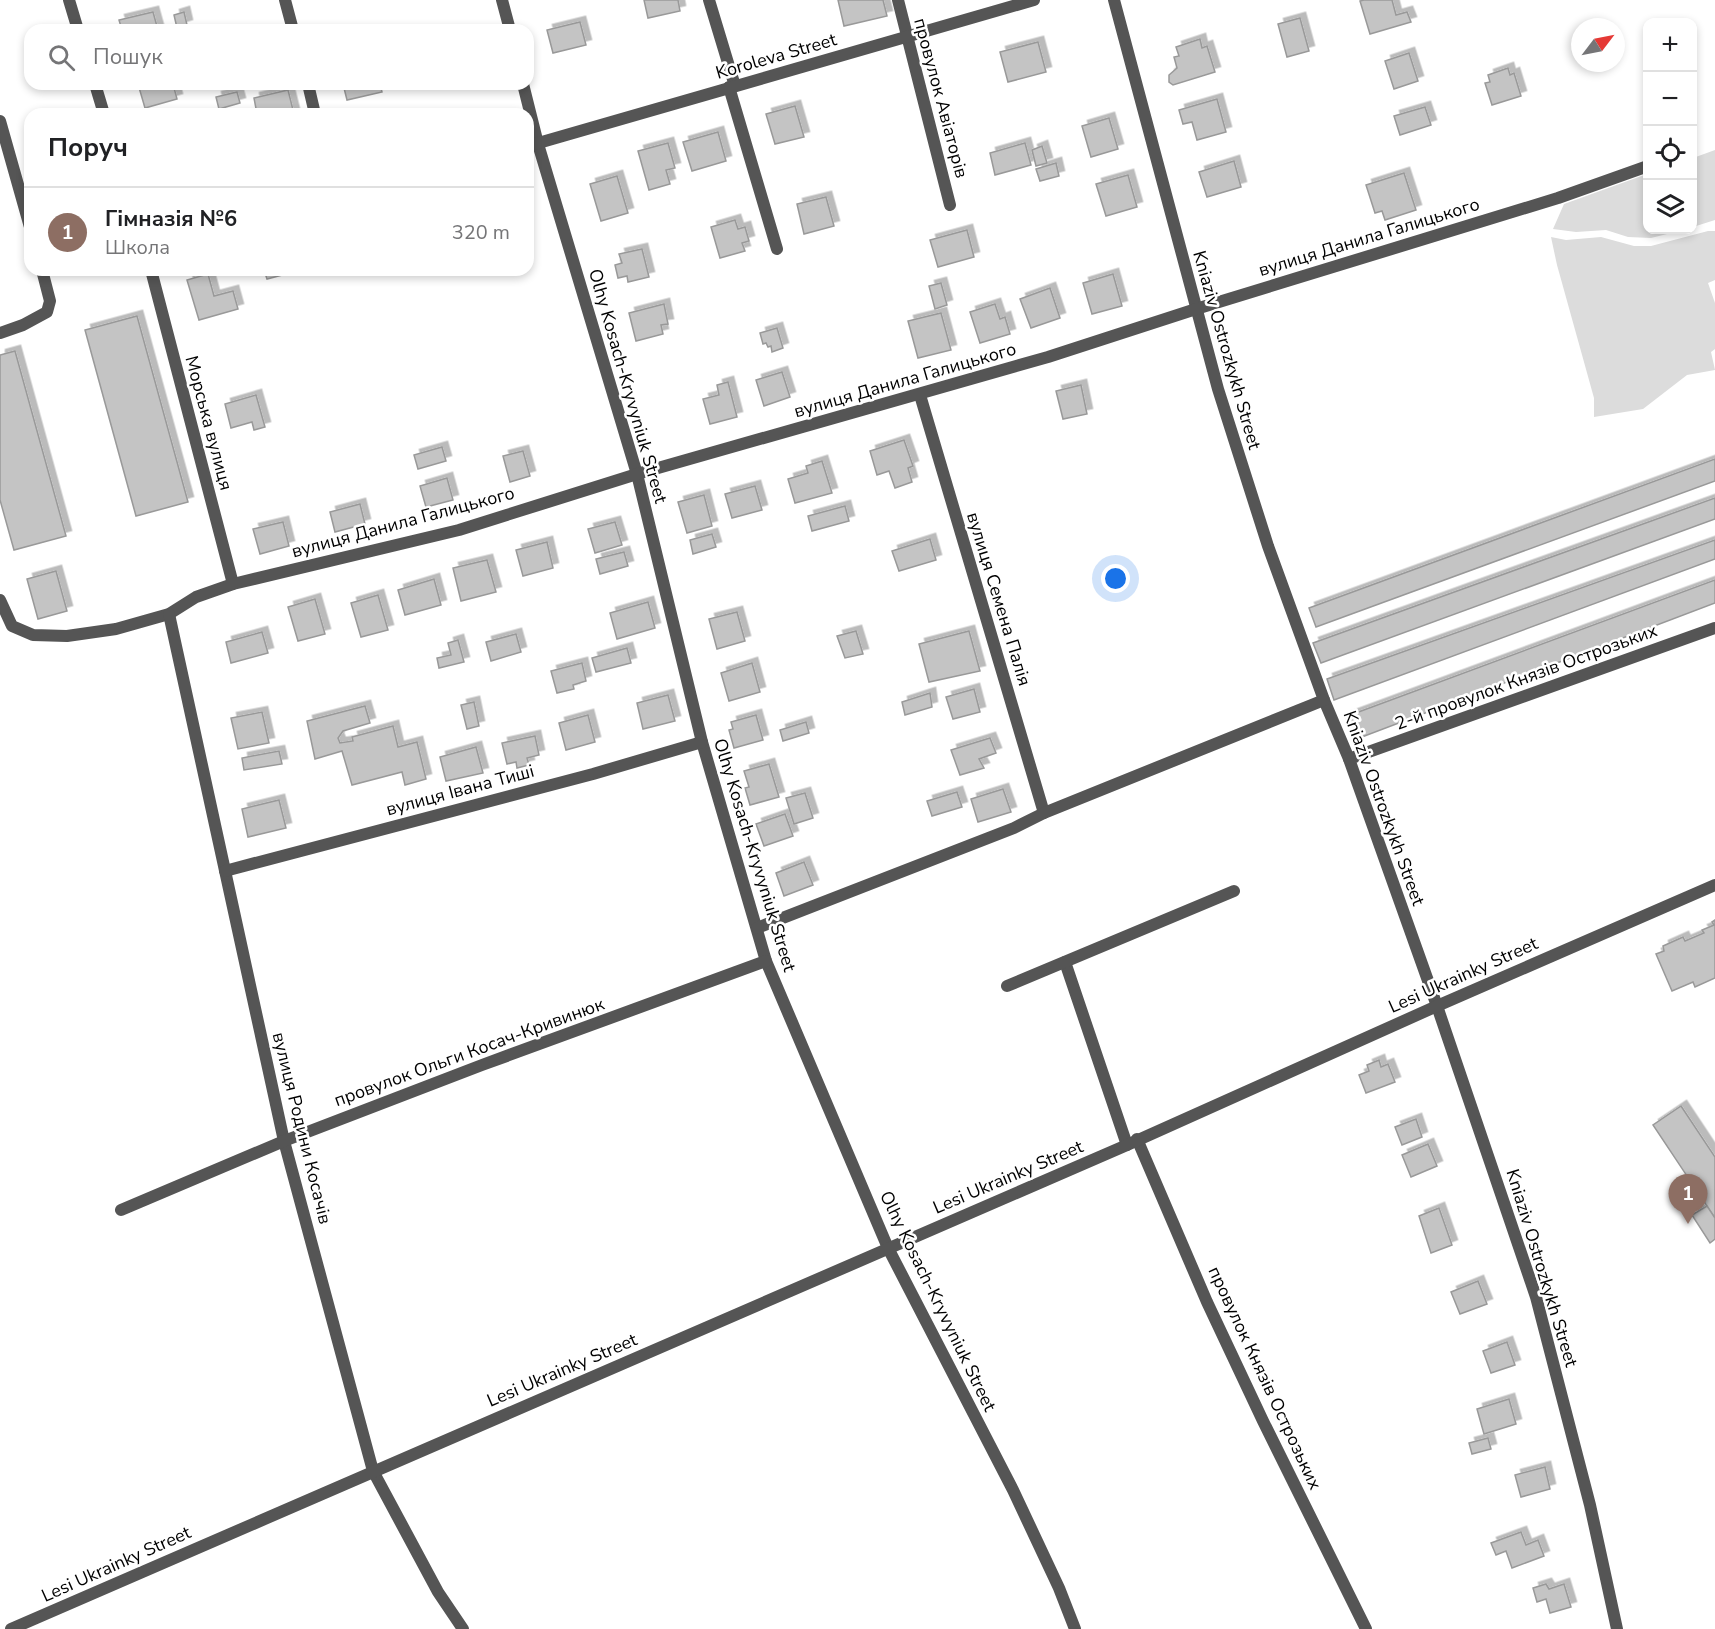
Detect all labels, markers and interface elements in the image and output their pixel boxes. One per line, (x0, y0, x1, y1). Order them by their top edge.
street label: провулок Авіаторів (908, 15, 974, 181)
north arrow (1571, 18, 1625, 72)
map controls (1643, 18, 1697, 234)
button: + (1643, 18, 1697, 72)
search box (24, 24, 534, 90)
street label: Koroleva Street (713, 27, 840, 85)
icon: search (45, 41, 78, 74)
text: Пошук (93, 42, 163, 72)
button: − (1643, 72, 1697, 126)
button: locate (1643, 126, 1697, 180)
text: Поруч (48, 130, 128, 165)
button: layers (1643, 180, 1697, 234)
street label: вулиця Данила Галицького (1255, 192, 1483, 282)
text: Гімназія №6 (105, 204, 237, 234)
text: 1 (62, 219, 74, 246)
text: 320 m (452, 219, 510, 246)
text: Школа (105, 234, 170, 261)
street label: Kniaziv Ostrozkykh Street (1187, 248, 1267, 453)
street label: Olhy Kosach-Kryvyniuk Street (583, 266, 673, 507)
street label: вулиця Данила Галицького (791, 337, 1019, 423)
street label: Морська вулиця (180, 353, 238, 493)
street label: вулиця Данила Галицького (289, 481, 517, 563)
street label: вулиця Семена Палія (961, 509, 1037, 689)
your location (1101, 564, 1130, 593)
street label: 2-й провулок Князів Острозьких (1392, 618, 1661, 736)
street label: Kniaziv Ostrozkykh Street (1338, 707, 1431, 909)
street label: Olhy Kosach-Kryvyniuk Street (708, 736, 802, 975)
street label: вулиця Івана Тиші (383, 759, 537, 821)
street label: Lesi Ukrainky Street (1385, 931, 1542, 1019)
street label: провулок Ольги Косач-Кривинюк (331, 992, 608, 1112)
street label: вулиця Родини Косачів (267, 1030, 337, 1227)
street label: Lesi Ukrainky Street (929, 1134, 1087, 1219)
street label: Kniaziv Ostrozkykh Street (1500, 1166, 1584, 1371)
pin: 1 (1668, 1174, 1708, 1224)
street label: Olhy Kosach-Kryvyniuk Street (874, 1187, 1002, 1416)
street label: провулок Князів Острозьких (1203, 1262, 1328, 1494)
street label: Lesi Ukrainky Street (483, 1327, 641, 1412)
street label: Lesi Ukrainky Street (38, 1520, 195, 1608)

